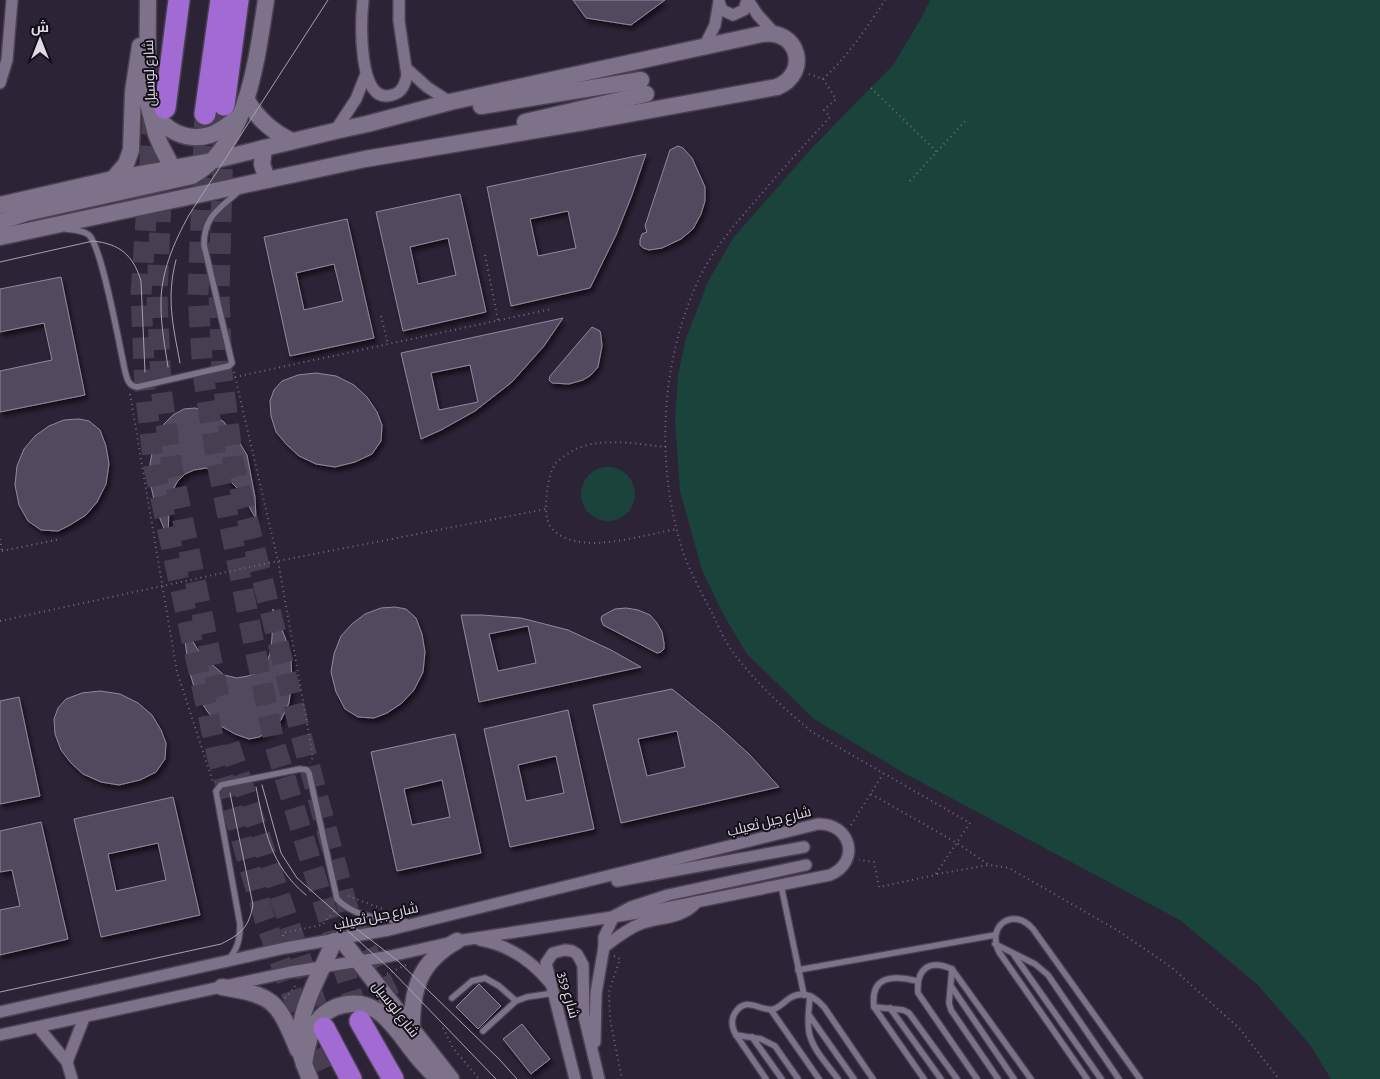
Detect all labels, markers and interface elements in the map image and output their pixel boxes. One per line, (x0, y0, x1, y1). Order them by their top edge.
north arrow (15, 15, 65, 65)
text: ش (31, 19, 49, 36)
street label: شارع لوسيل (142, 39, 159, 107)
street label: شارع جبل ثعيلب (726, 805, 813, 840)
street label: شارع جبل ثعيلب (333, 901, 420, 934)
street label: شارع 359 (554, 970, 581, 1020)
street label: شارع لوسيل (368, 979, 421, 1041)

